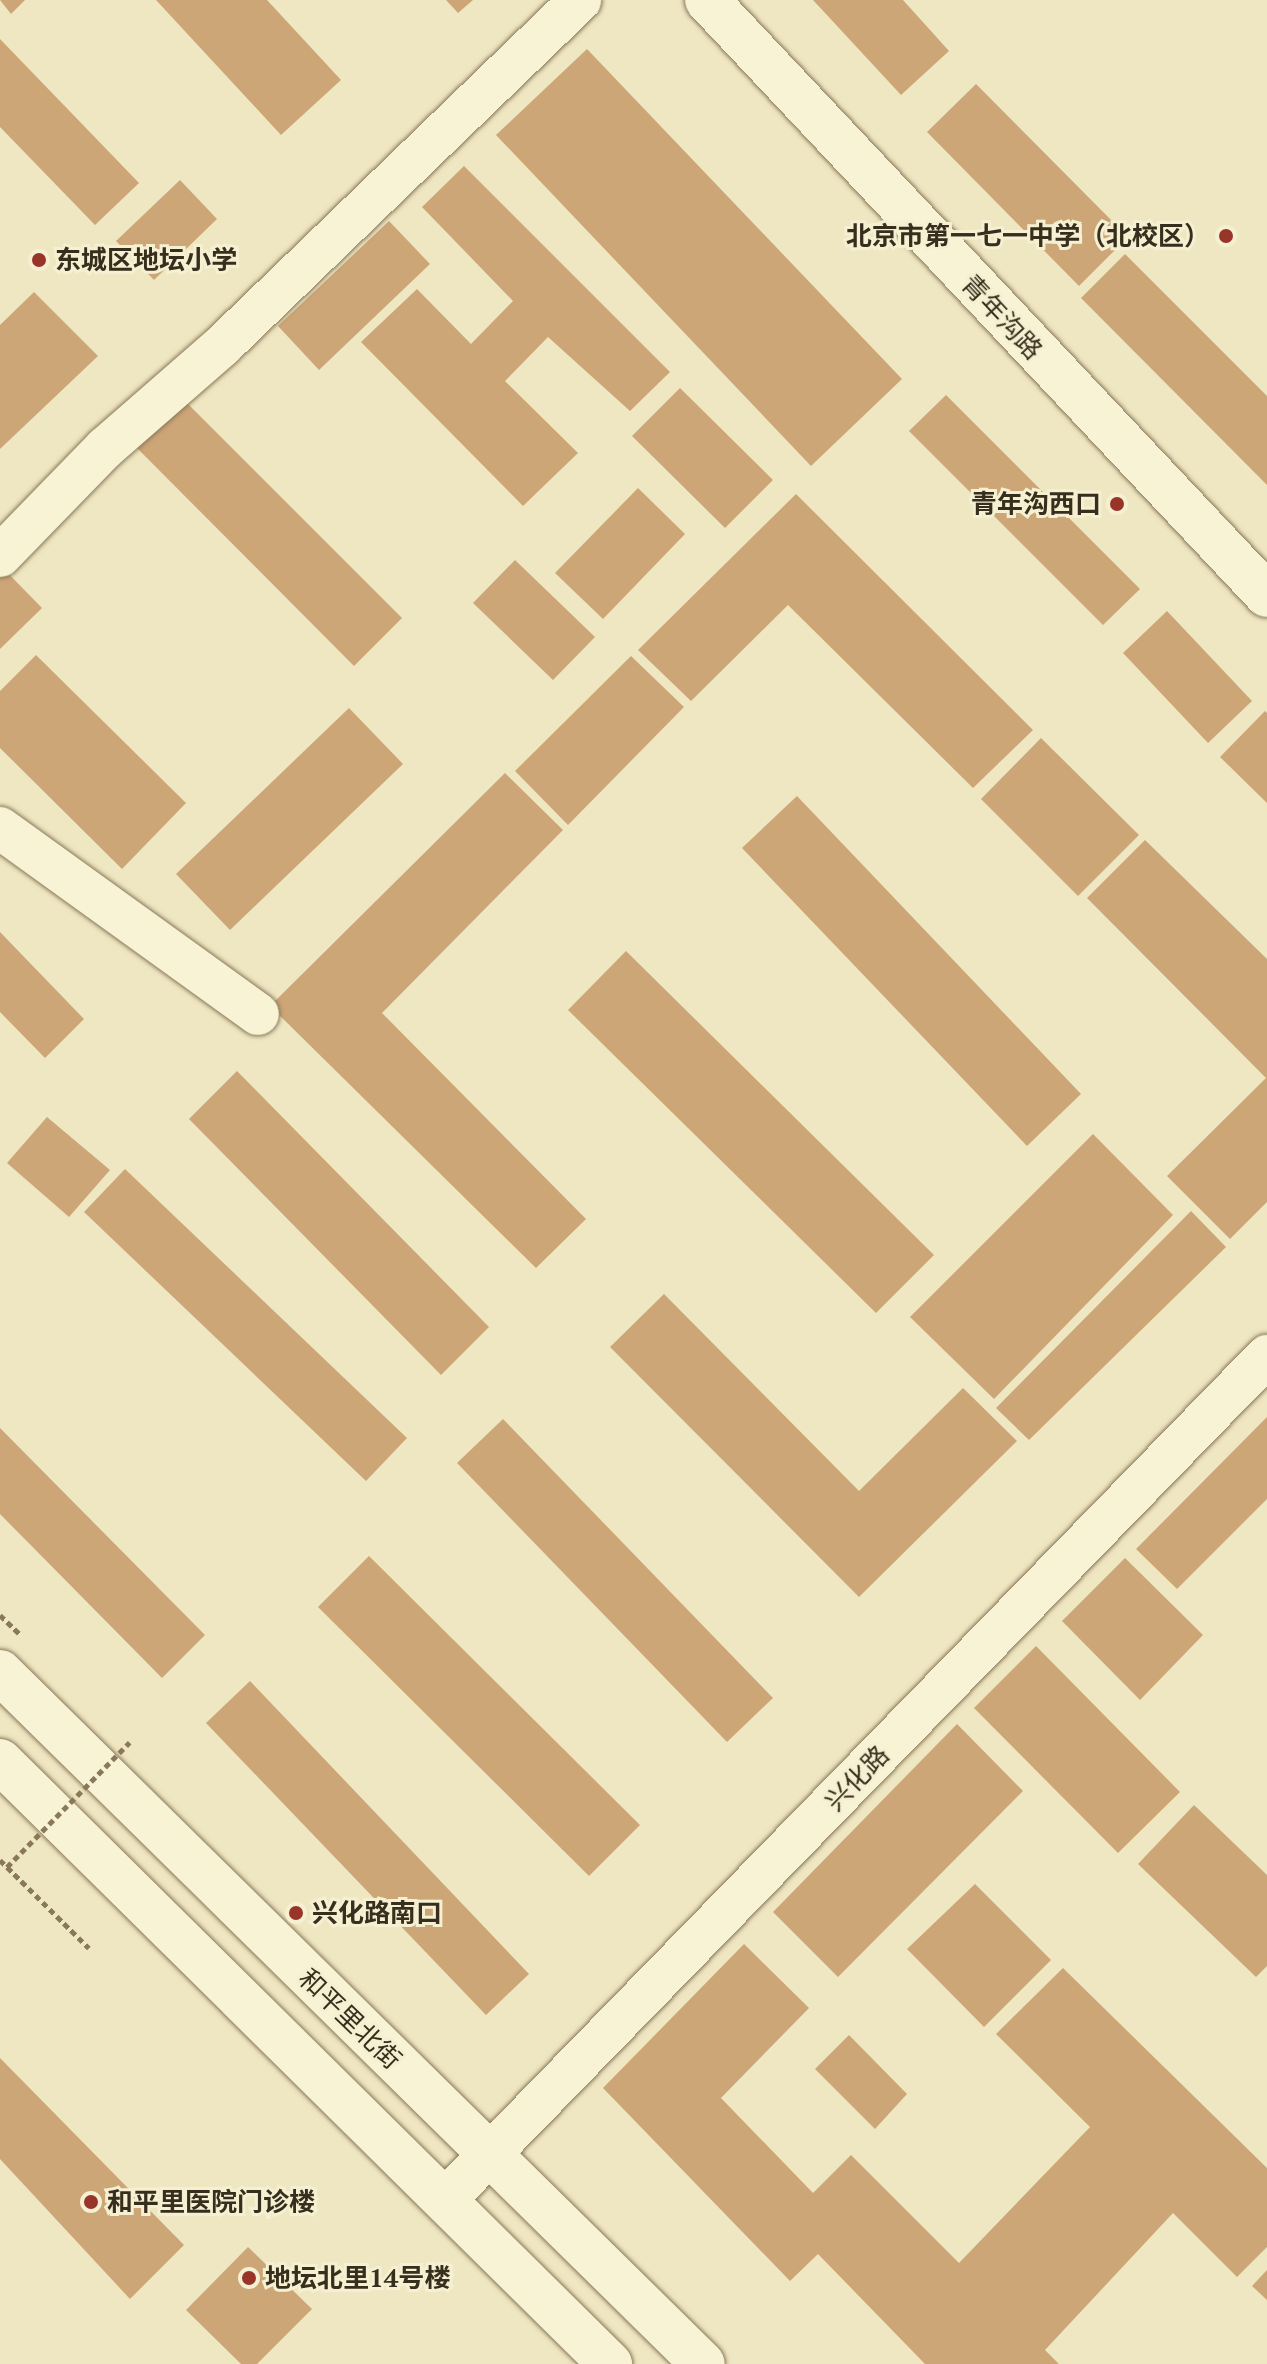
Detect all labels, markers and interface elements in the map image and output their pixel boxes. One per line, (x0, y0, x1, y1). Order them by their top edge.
place label: 北京市第一七一中学（北校区） (846, 220, 1210, 252)
marker: 北京市第一七一中学（北校区） (1217, 227, 1235, 245)
place label: 东城区地坛小学 (55, 244, 237, 276)
marker: 东城区地坛小学 (30, 251, 48, 269)
street label: 青年沟路 (955, 268, 1049, 366)
place label: 青年沟西口 (971, 488, 1101, 520)
marker: 青年沟西口 (1108, 495, 1126, 513)
street label: 兴化路 (819, 1739, 895, 1817)
place label: 兴化路南口 (312, 1897, 442, 1929)
marker: 兴化路南口 (287, 1904, 305, 1922)
street label: 和平里北街 (292, 1963, 408, 2075)
place label: 和平里医院门诊楼 (107, 2186, 315, 2218)
marker: 和平里医院门诊楼 (82, 2193, 100, 2211)
place label: 地坛北里14号楼 (265, 2262, 450, 2294)
marker: 地坛北里14号楼 (240, 2269, 258, 2287)

